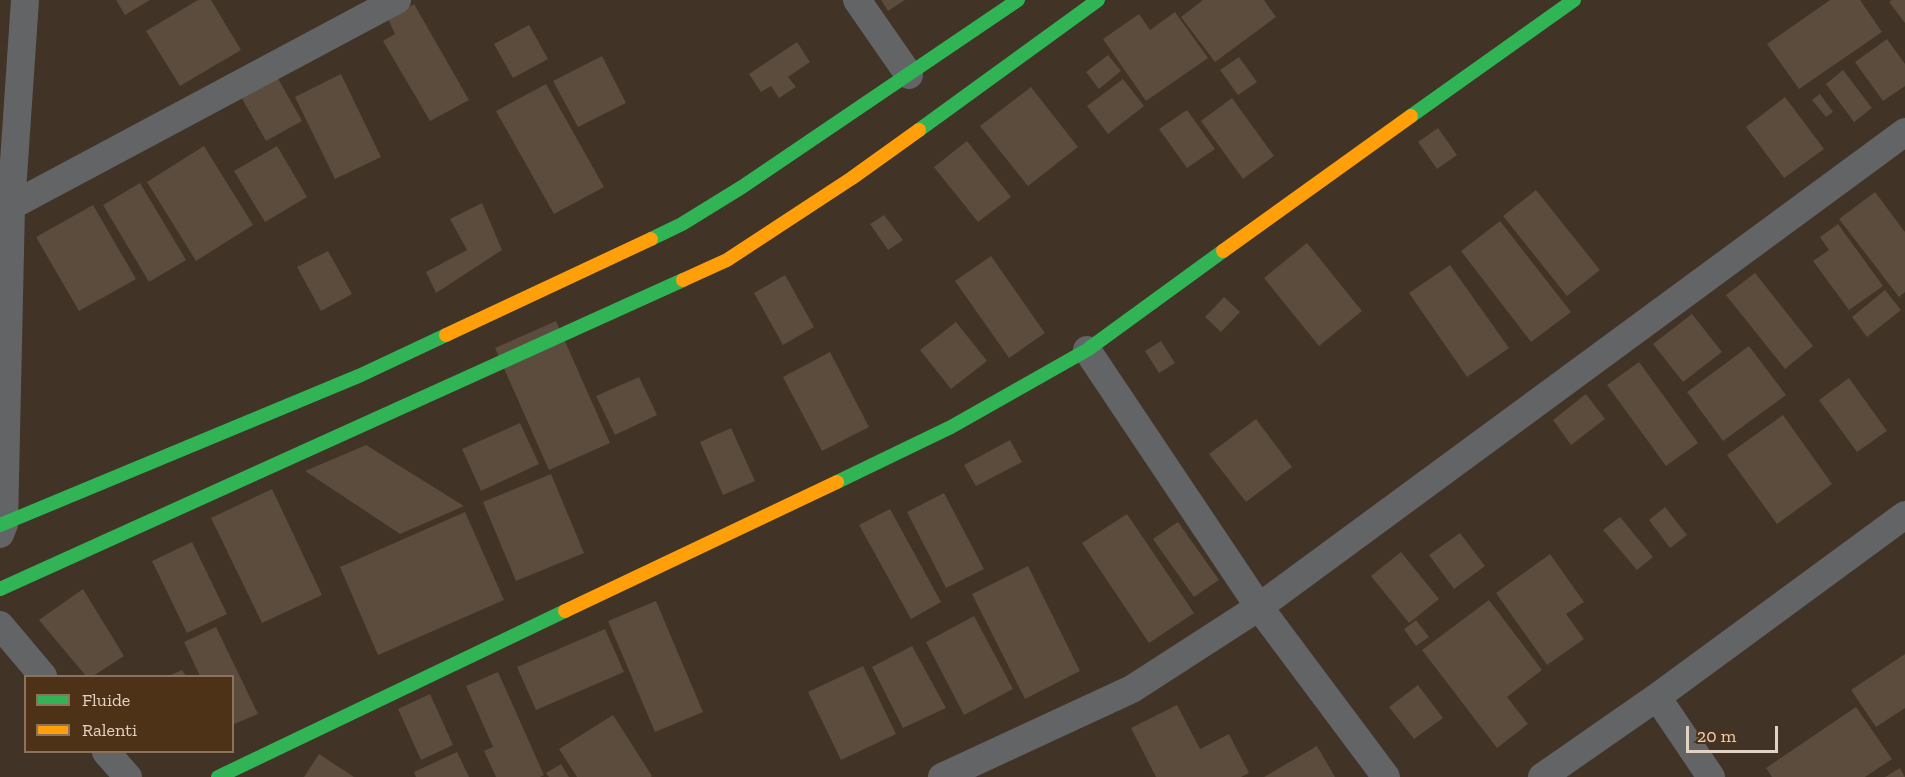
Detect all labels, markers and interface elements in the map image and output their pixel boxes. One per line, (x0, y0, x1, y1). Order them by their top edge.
legend (24, 675, 234, 753)
text: Fluide (82, 689, 130, 711)
scale bar (1689, 714, 1780, 752)
text: Ralenti (82, 719, 137, 741)
text: 20 m (1697, 725, 1736, 747)

